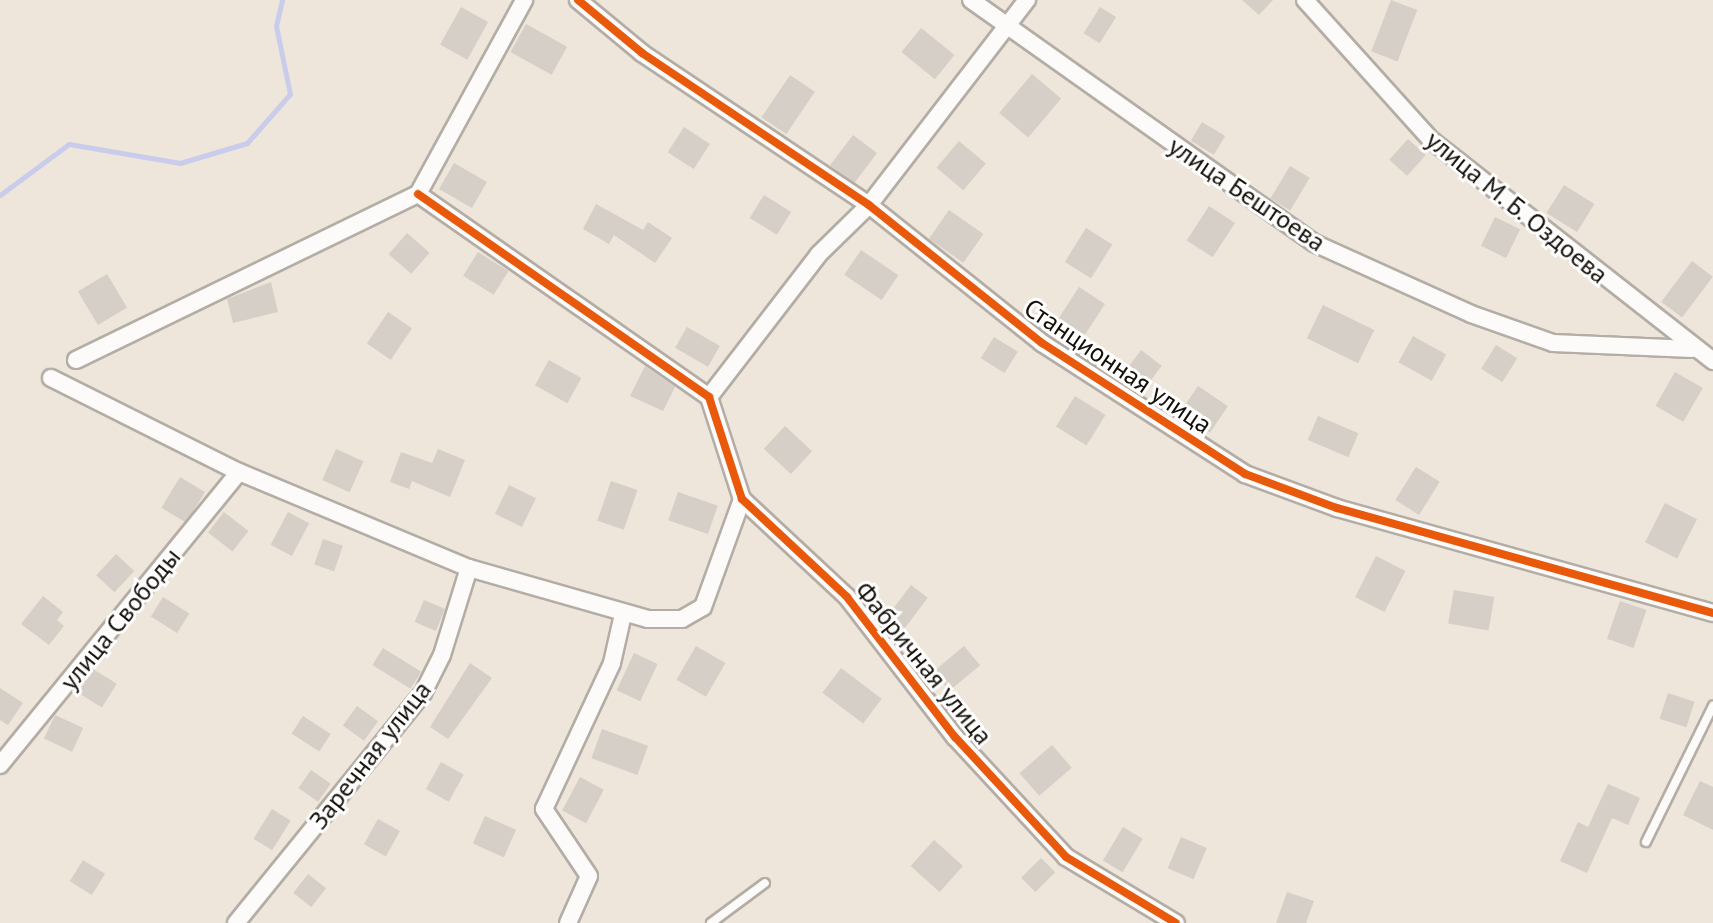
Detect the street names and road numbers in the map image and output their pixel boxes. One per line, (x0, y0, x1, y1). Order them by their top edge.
street label: улица М. Б. Оздоева (1418, 123, 1616, 291)
street label: улица Бештоева (1163, 130, 1331, 258)
street label: Станционная улица (1018, 292, 1218, 440)
street label: улица Свободы (53, 542, 187, 696)
street label: Фабричная улица (849, 575, 999, 751)
street label: Заречная улица (302, 675, 438, 835)

